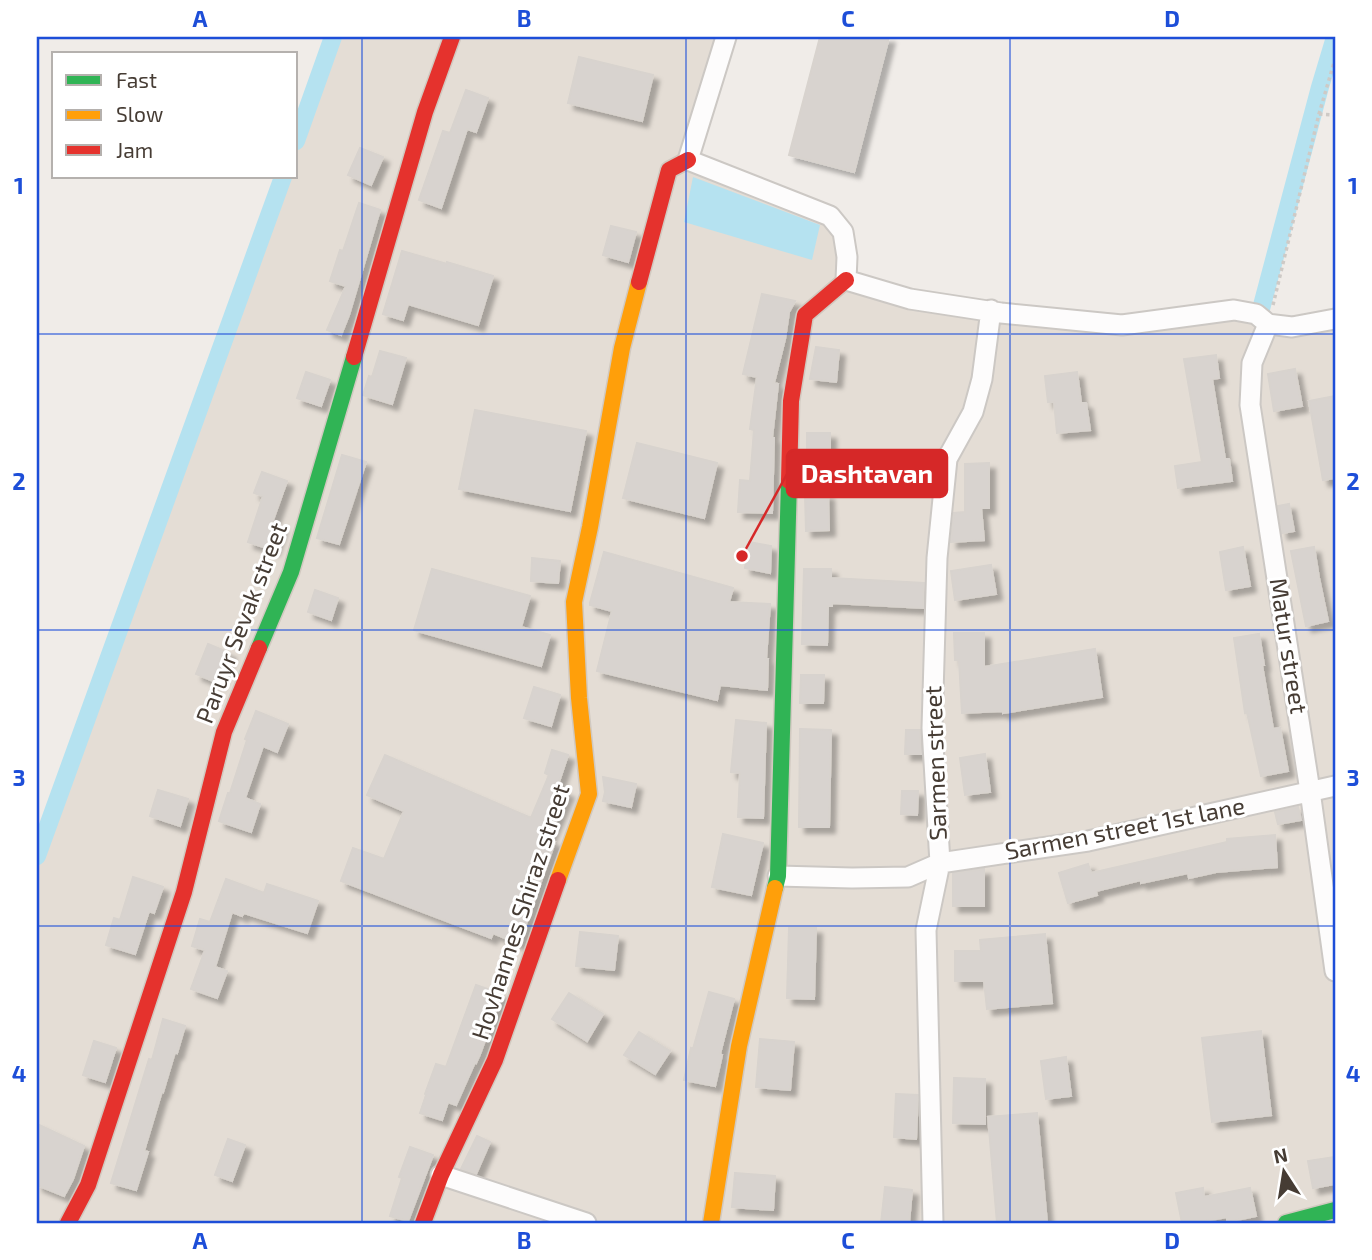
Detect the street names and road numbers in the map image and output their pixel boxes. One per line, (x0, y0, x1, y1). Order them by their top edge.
street label: Paruyr Sevak street (189, 518, 292, 727)
street label: Matur street (1264, 576, 1315, 716)
street label: Sarmen street (917, 685, 952, 841)
street label: Hovhannes Shiraz street (465, 780, 575, 1043)
street label: Sarmen street 1st lane (1002, 790, 1247, 865)

